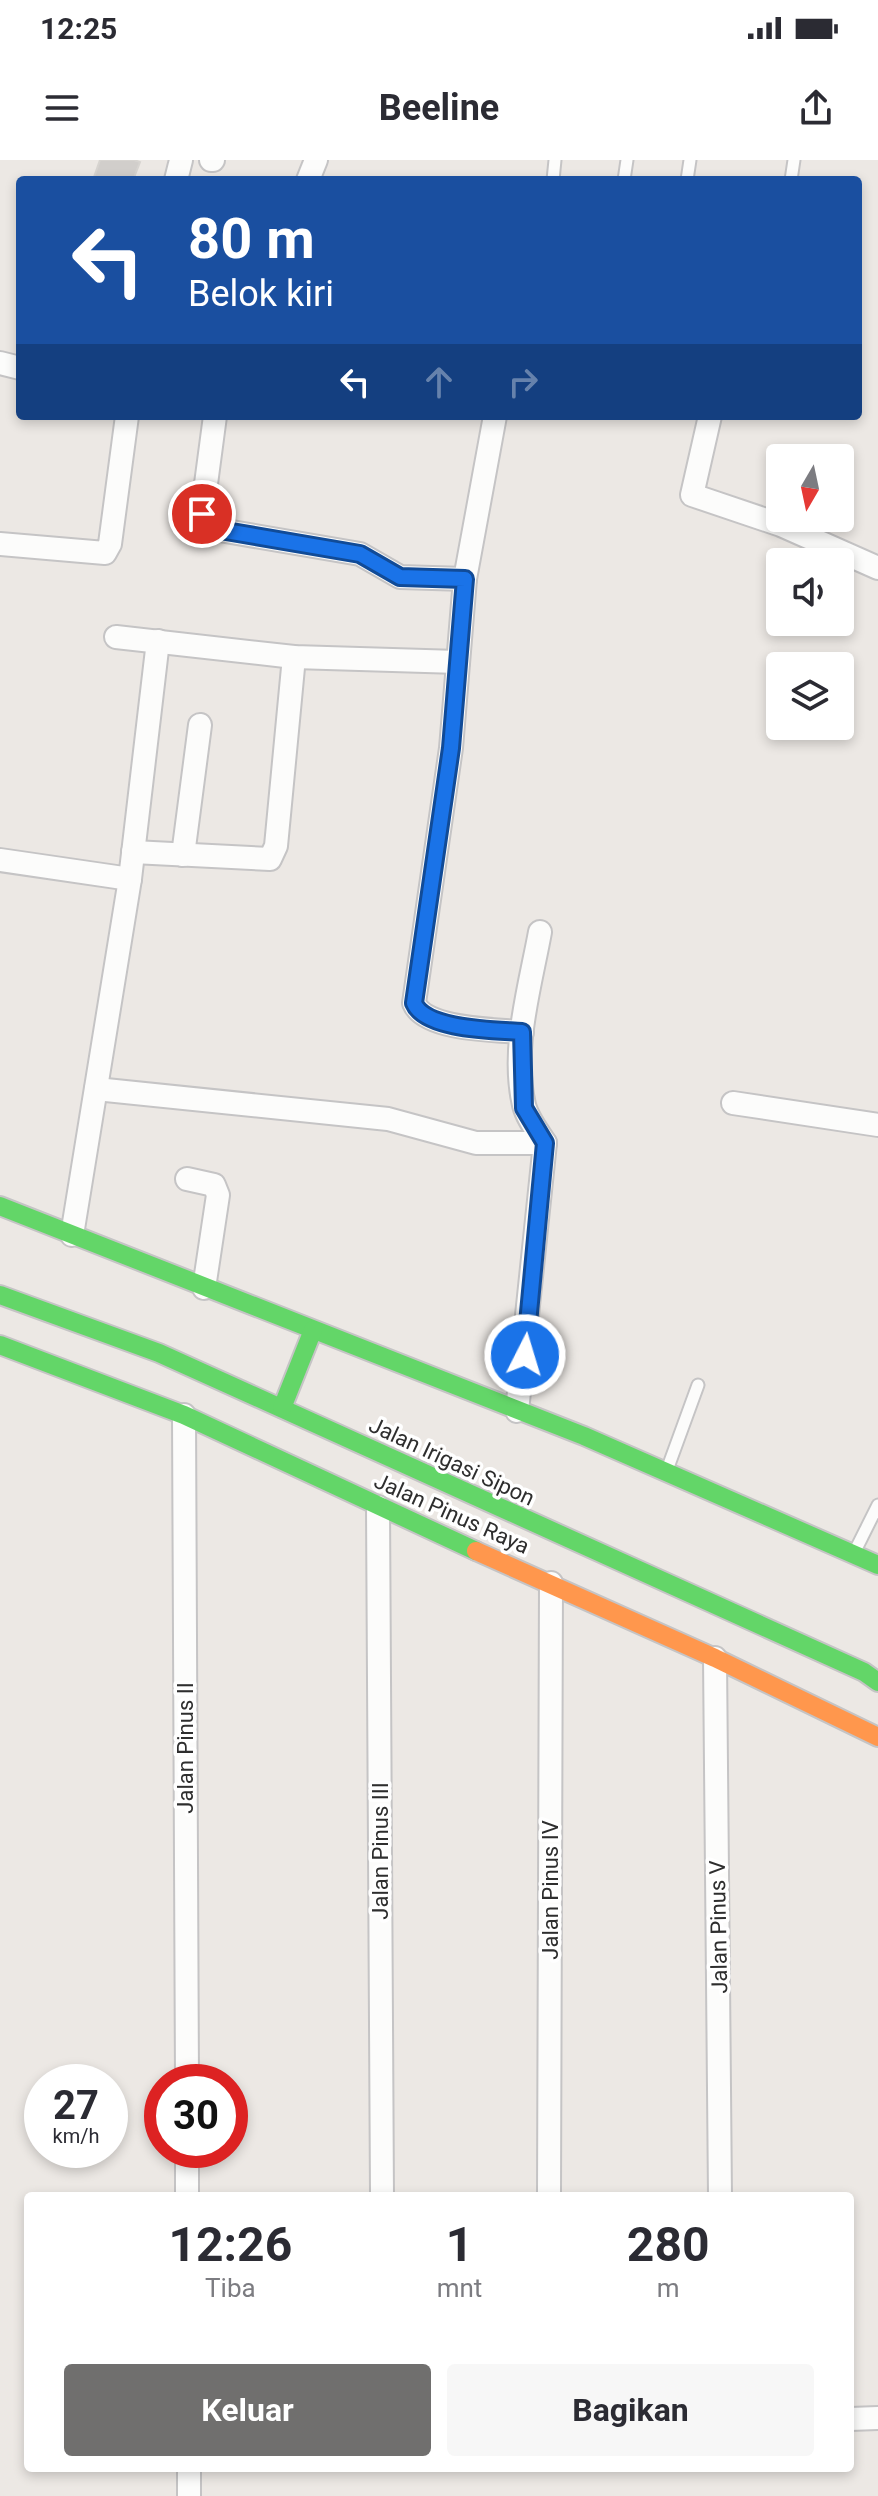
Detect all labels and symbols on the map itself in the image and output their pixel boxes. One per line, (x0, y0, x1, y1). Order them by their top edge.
north arrow (766, 444, 854, 532)
pin (168, 480, 236, 548)
position arrow (483, 1313, 567, 1397)
street label: Jalan Irigasi Sipon (365, 1412, 539, 1511)
street label: Jalan Pinus Raya (370, 1468, 533, 1559)
street label: Jalan Pinus II (173, 1682, 198, 1814)
street label: Jalan Pinus III (368, 1782, 393, 1920)
street label: Jalan Pinus IV (538, 1820, 563, 1960)
street label: Jalan Pinus V (705, 1860, 732, 1994)
speed limit sign: 30 (144, 2064, 248, 2168)

